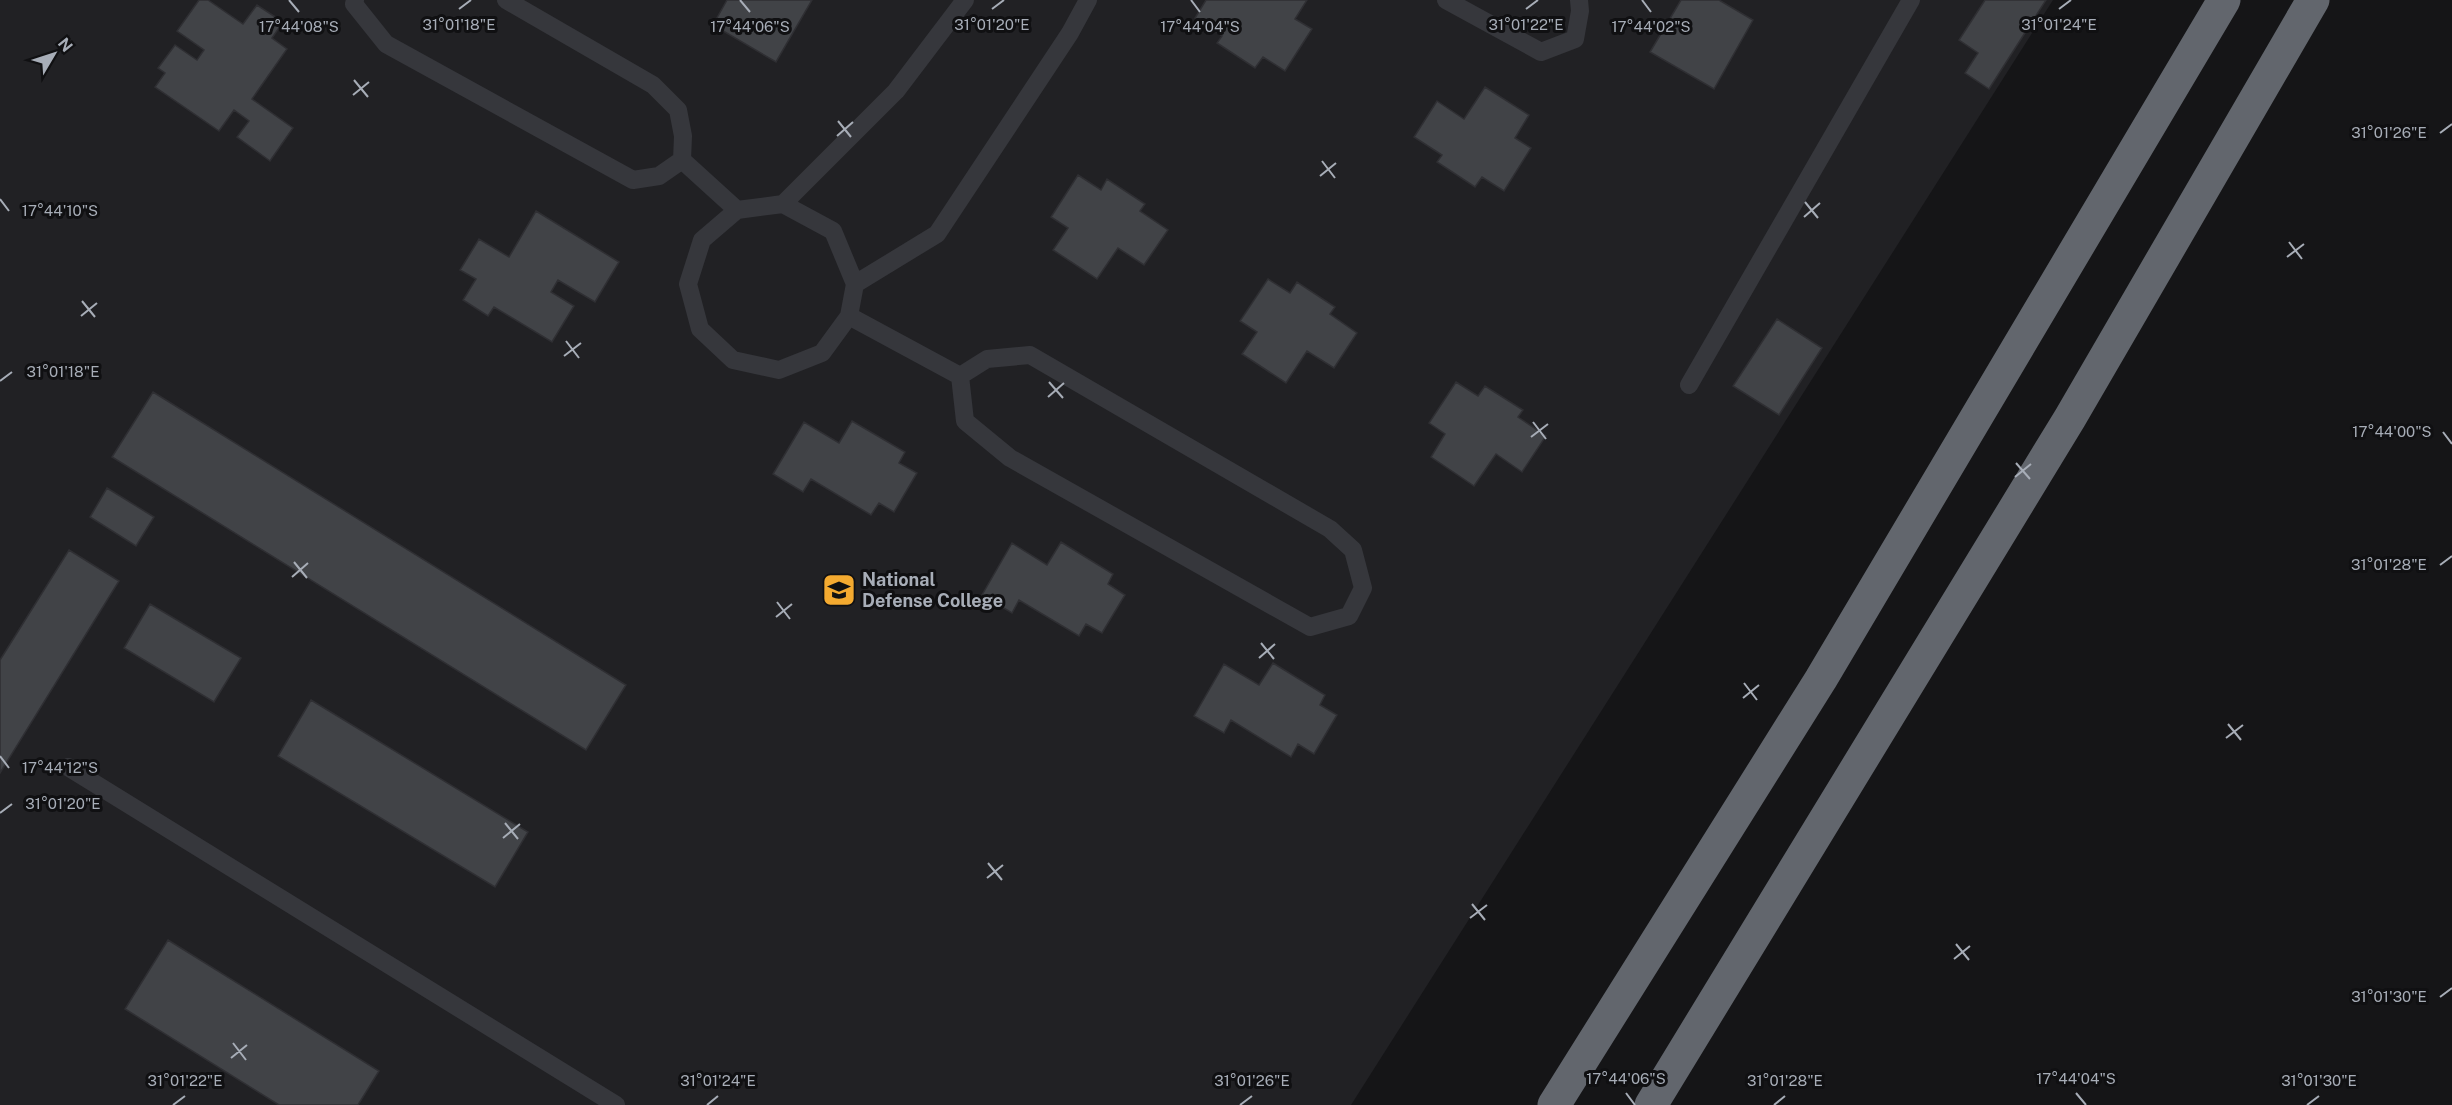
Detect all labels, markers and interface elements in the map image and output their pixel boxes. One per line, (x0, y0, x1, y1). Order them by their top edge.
text: 31°01'18"E (422, 16, 496, 33)
text: 31°01'20"E (954, 16, 1030, 33)
text: 31°01'22"E (1488, 16, 1564, 33)
text: 31°01'24"E (2021, 16, 2097, 33)
text: 17°44'08"S (259, 18, 339, 35)
text: 17°44'06"S (710, 18, 790, 35)
text: 17°44'04"S (1160, 18, 1240, 35)
text: 17°44'02"S (1611, 18, 1691, 35)
north arrow (24, 24, 84, 84)
text: N (54, 34, 77, 56)
text: 31°01'26"E (2351, 124, 2427, 141)
text: 17°44'10"S (22, 202, 98, 219)
text: 31°01'18"E (26, 363, 100, 380)
text: 17°44'00"S (2352, 423, 2432, 440)
text: 31°01'28"E (2351, 556, 2427, 573)
place label: National Defense College (862, 569, 1003, 611)
school or university icon: National Defense College (821, 572, 857, 608)
text: 17°44'12"S (22, 759, 98, 776)
text: 31°01'20"E (25, 795, 101, 812)
text: 31°01'30"E (2351, 988, 2427, 1005)
text: 17°44'06"S (1586, 1070, 1666, 1087)
text: 17°44'04"S (2036, 1070, 2116, 1087)
text: 31°01'22"E (147, 1072, 223, 1089)
text: 31°01'24"E (680, 1072, 756, 1089)
text: 31°01'26"E (1214, 1072, 1290, 1089)
text: 31°01'28"E (1747, 1072, 1823, 1089)
text: 31°01'30"E (2281, 1072, 2357, 1089)

